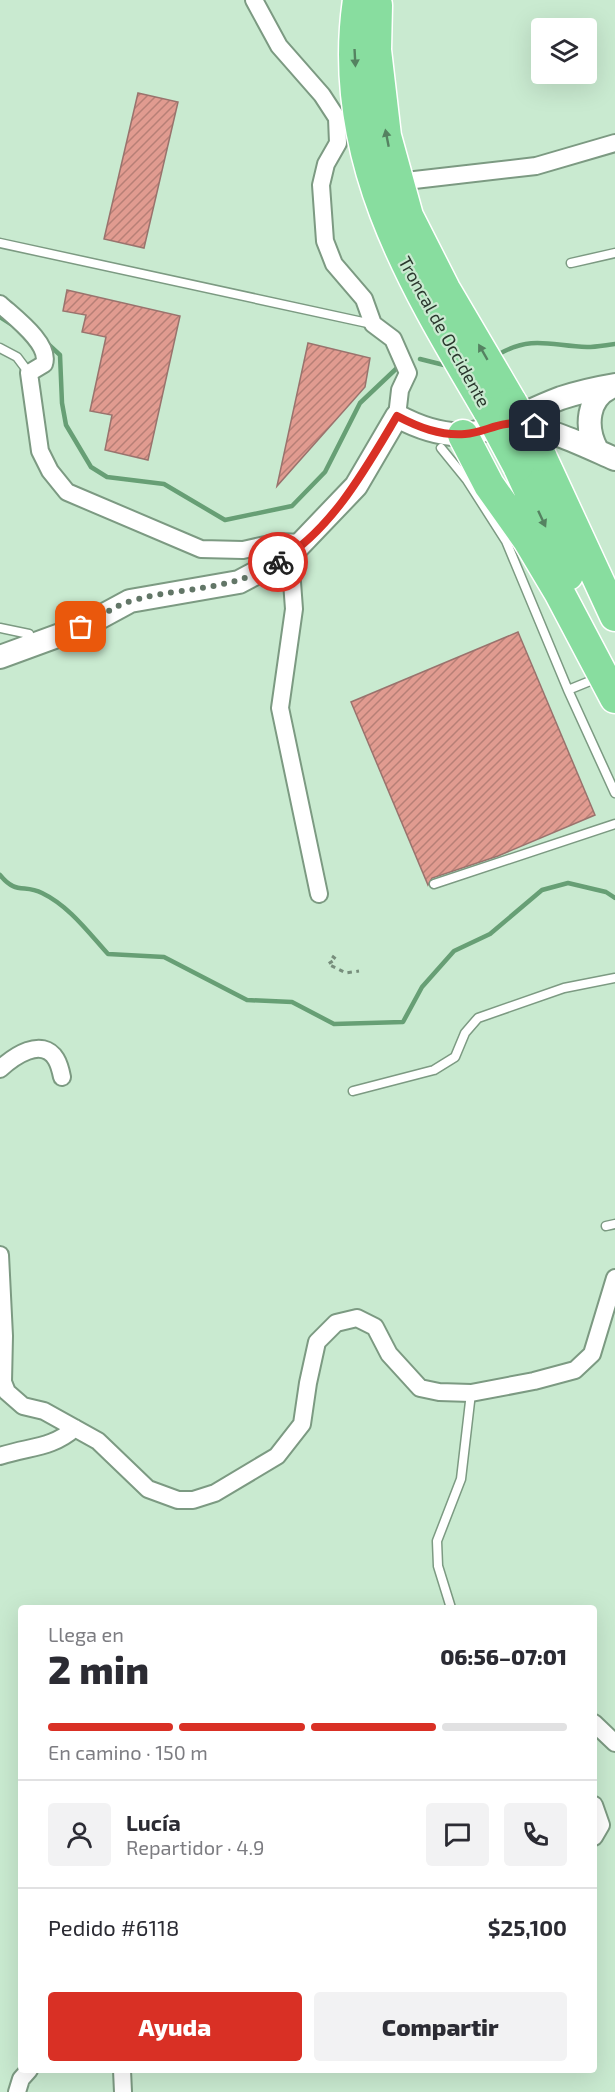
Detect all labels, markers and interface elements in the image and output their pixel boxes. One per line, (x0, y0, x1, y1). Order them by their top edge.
map controls (531, 18, 597, 84)
button: layers (531, 18, 597, 84)
one-way arrow (351, 49, 360, 68)
one-way arrow (382, 128, 391, 147)
street label: Troncal de Occidente (394, 252, 495, 411)
one-way arrow (478, 343, 488, 360)
pin (509, 400, 560, 451)
icon: home (518, 409, 551, 442)
one-way arrow (538, 511, 547, 528)
courier (248, 532, 308, 592)
icon: bike (262, 546, 295, 579)
pin (55, 601, 106, 652)
icon: bag (64, 610, 97, 643)
text: Llega en (48, 1622, 124, 1646)
text: 06:56–07:01 (440, 1643, 567, 1669)
text: 2 min (48, 1645, 149, 1692)
text: En camino · 150 m (48, 1740, 208, 1764)
button: person (48, 1803, 111, 1866)
button: chat (426, 1803, 489, 1866)
button: phone (504, 1803, 567, 1866)
text: Lucía (126, 1809, 181, 1835)
text: Repartidor · 4.9 (126, 1835, 265, 1859)
text: Pedido #6118 (48, 1914, 179, 1940)
text: $25,100 (488, 1914, 567, 1940)
button: Ayuda (48, 1992, 302, 2061)
button: Compartir (314, 1992, 567, 2061)

